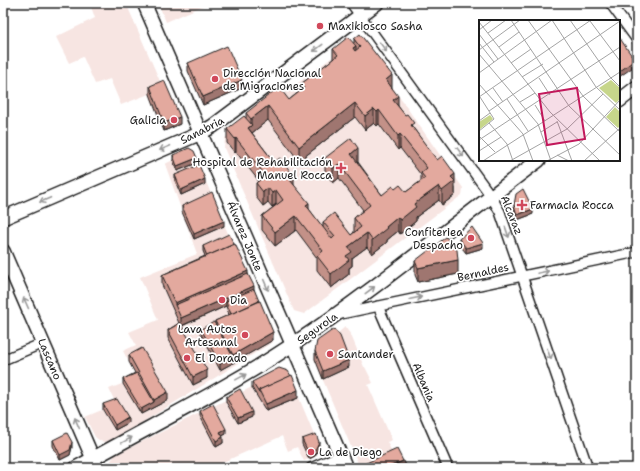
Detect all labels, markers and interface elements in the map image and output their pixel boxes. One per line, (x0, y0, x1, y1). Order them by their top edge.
place label: Maxikiosco Sasha (328, 19, 422, 34)
inset map (479, 20, 620, 161)
marker: Maxikiosco Sasha (315, 21, 325, 31)
one-way arrow (379, 42, 387, 53)
one-way arrow (312, 44, 323, 52)
place label: Dirección Nacional de Migraciones (223, 66, 322, 94)
marker: Dirección Nacional de Migraciones (210, 74, 220, 84)
place label: Galicia (130, 113, 166, 128)
street label: Sanabria (178, 113, 227, 148)
marker: Galicia (169, 115, 179, 125)
one-way arrow (159, 145, 171, 153)
one-way arrow (456, 147, 464, 158)
place label: Hospital de Rehabilitación Manuel Rocca (192, 155, 332, 183)
marker: Hospital de Rehabilitación Manuel Rocca (335, 162, 347, 174)
street label: Alcaraz (497, 193, 526, 237)
one-way arrow (40, 196, 52, 204)
street label: Álvarez Jonte (223, 198, 267, 274)
place label: Farmacia Rocca (530, 198, 614, 213)
marker: Farmacia Rocca (517, 200, 527, 210)
place label: Confiteriea Despacho (405, 225, 463, 253)
one-way arrow (503, 225, 511, 237)
marker: Confiteriea Despacho (466, 233, 476, 243)
street label: Bernaldes (456, 260, 510, 285)
one-way arrow (536, 267, 549, 275)
one-way arrow (263, 278, 270, 290)
one-way arrow (364, 286, 375, 294)
place label: Dia (230, 293, 247, 308)
one-way arrow (409, 294, 422, 302)
marker: Dia (217, 295, 227, 305)
one-way arrow (22, 298, 29, 310)
street label: Segurola (294, 309, 341, 348)
place label: Lava Autos Artesanal (178, 322, 238, 350)
marker: Lava Autos Artesanal (240, 330, 250, 340)
street label: Lascano (34, 336, 65, 382)
place label: Santander (338, 347, 394, 362)
one-way arrow (546, 348, 553, 361)
marker: Santander (325, 349, 335, 359)
place label: El Dorado (195, 351, 248, 366)
marker: El Dorado (182, 353, 192, 363)
street label: Albania (409, 360, 439, 404)
one-way arrow (235, 373, 247, 380)
one-way arrow (73, 417, 81, 429)
one-way arrow (121, 435, 133, 443)
place label: La de Diego (319, 445, 382, 460)
marker: La de Diego (306, 447, 316, 457)

